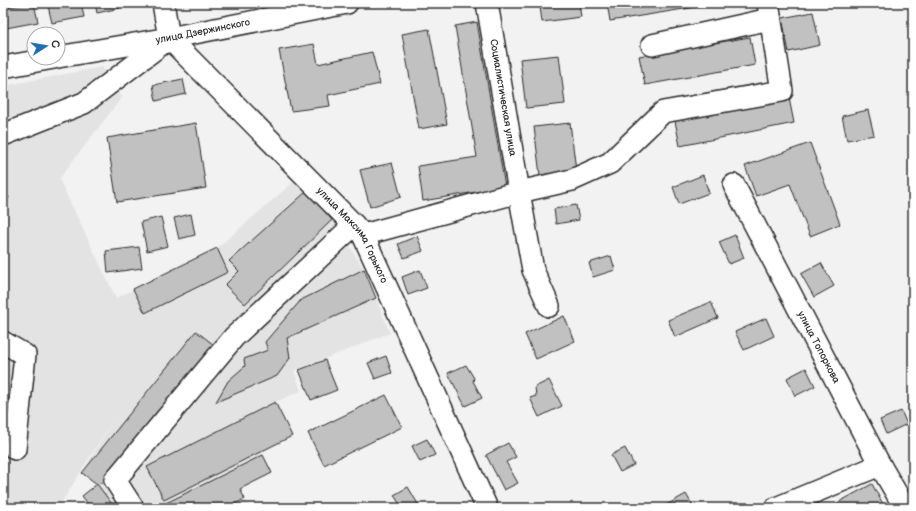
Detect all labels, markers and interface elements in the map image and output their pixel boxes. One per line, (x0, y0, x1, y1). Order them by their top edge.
street label: улица Дзержинского (155, 16, 251, 46)
north arrow (26, 26, 66, 66)
street label: Социалистическая улица (487, 38, 519, 157)
text: С (48, 39, 63, 49)
street label: улица Максима Горького (314, 185, 390, 285)
street label: улица Топоркова (795, 309, 842, 385)

